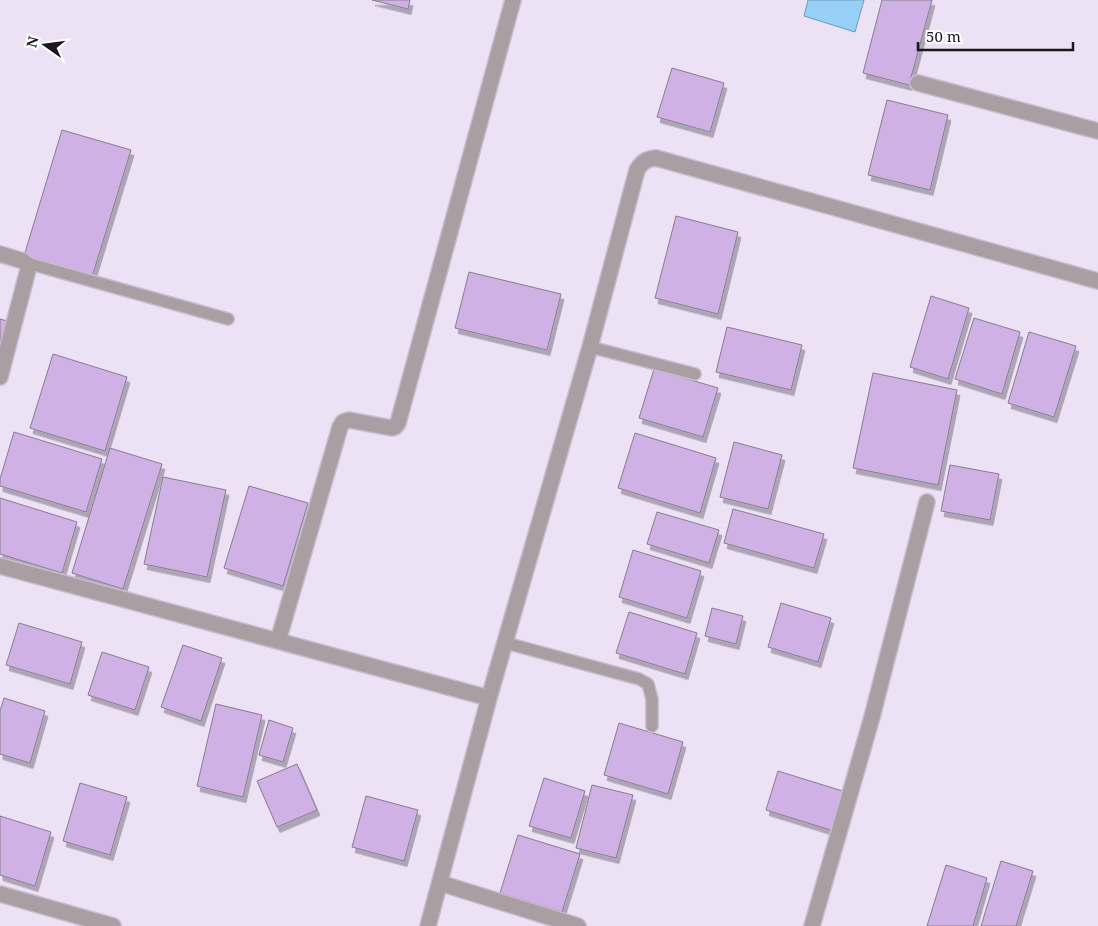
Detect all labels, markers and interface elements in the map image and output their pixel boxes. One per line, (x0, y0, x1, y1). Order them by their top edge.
north arrow (20, 20, 70, 70)
scale bar (918, 20, 1073, 52)
text: 50 m (926, 26, 961, 46)
text: N (21, 34, 42, 49)

